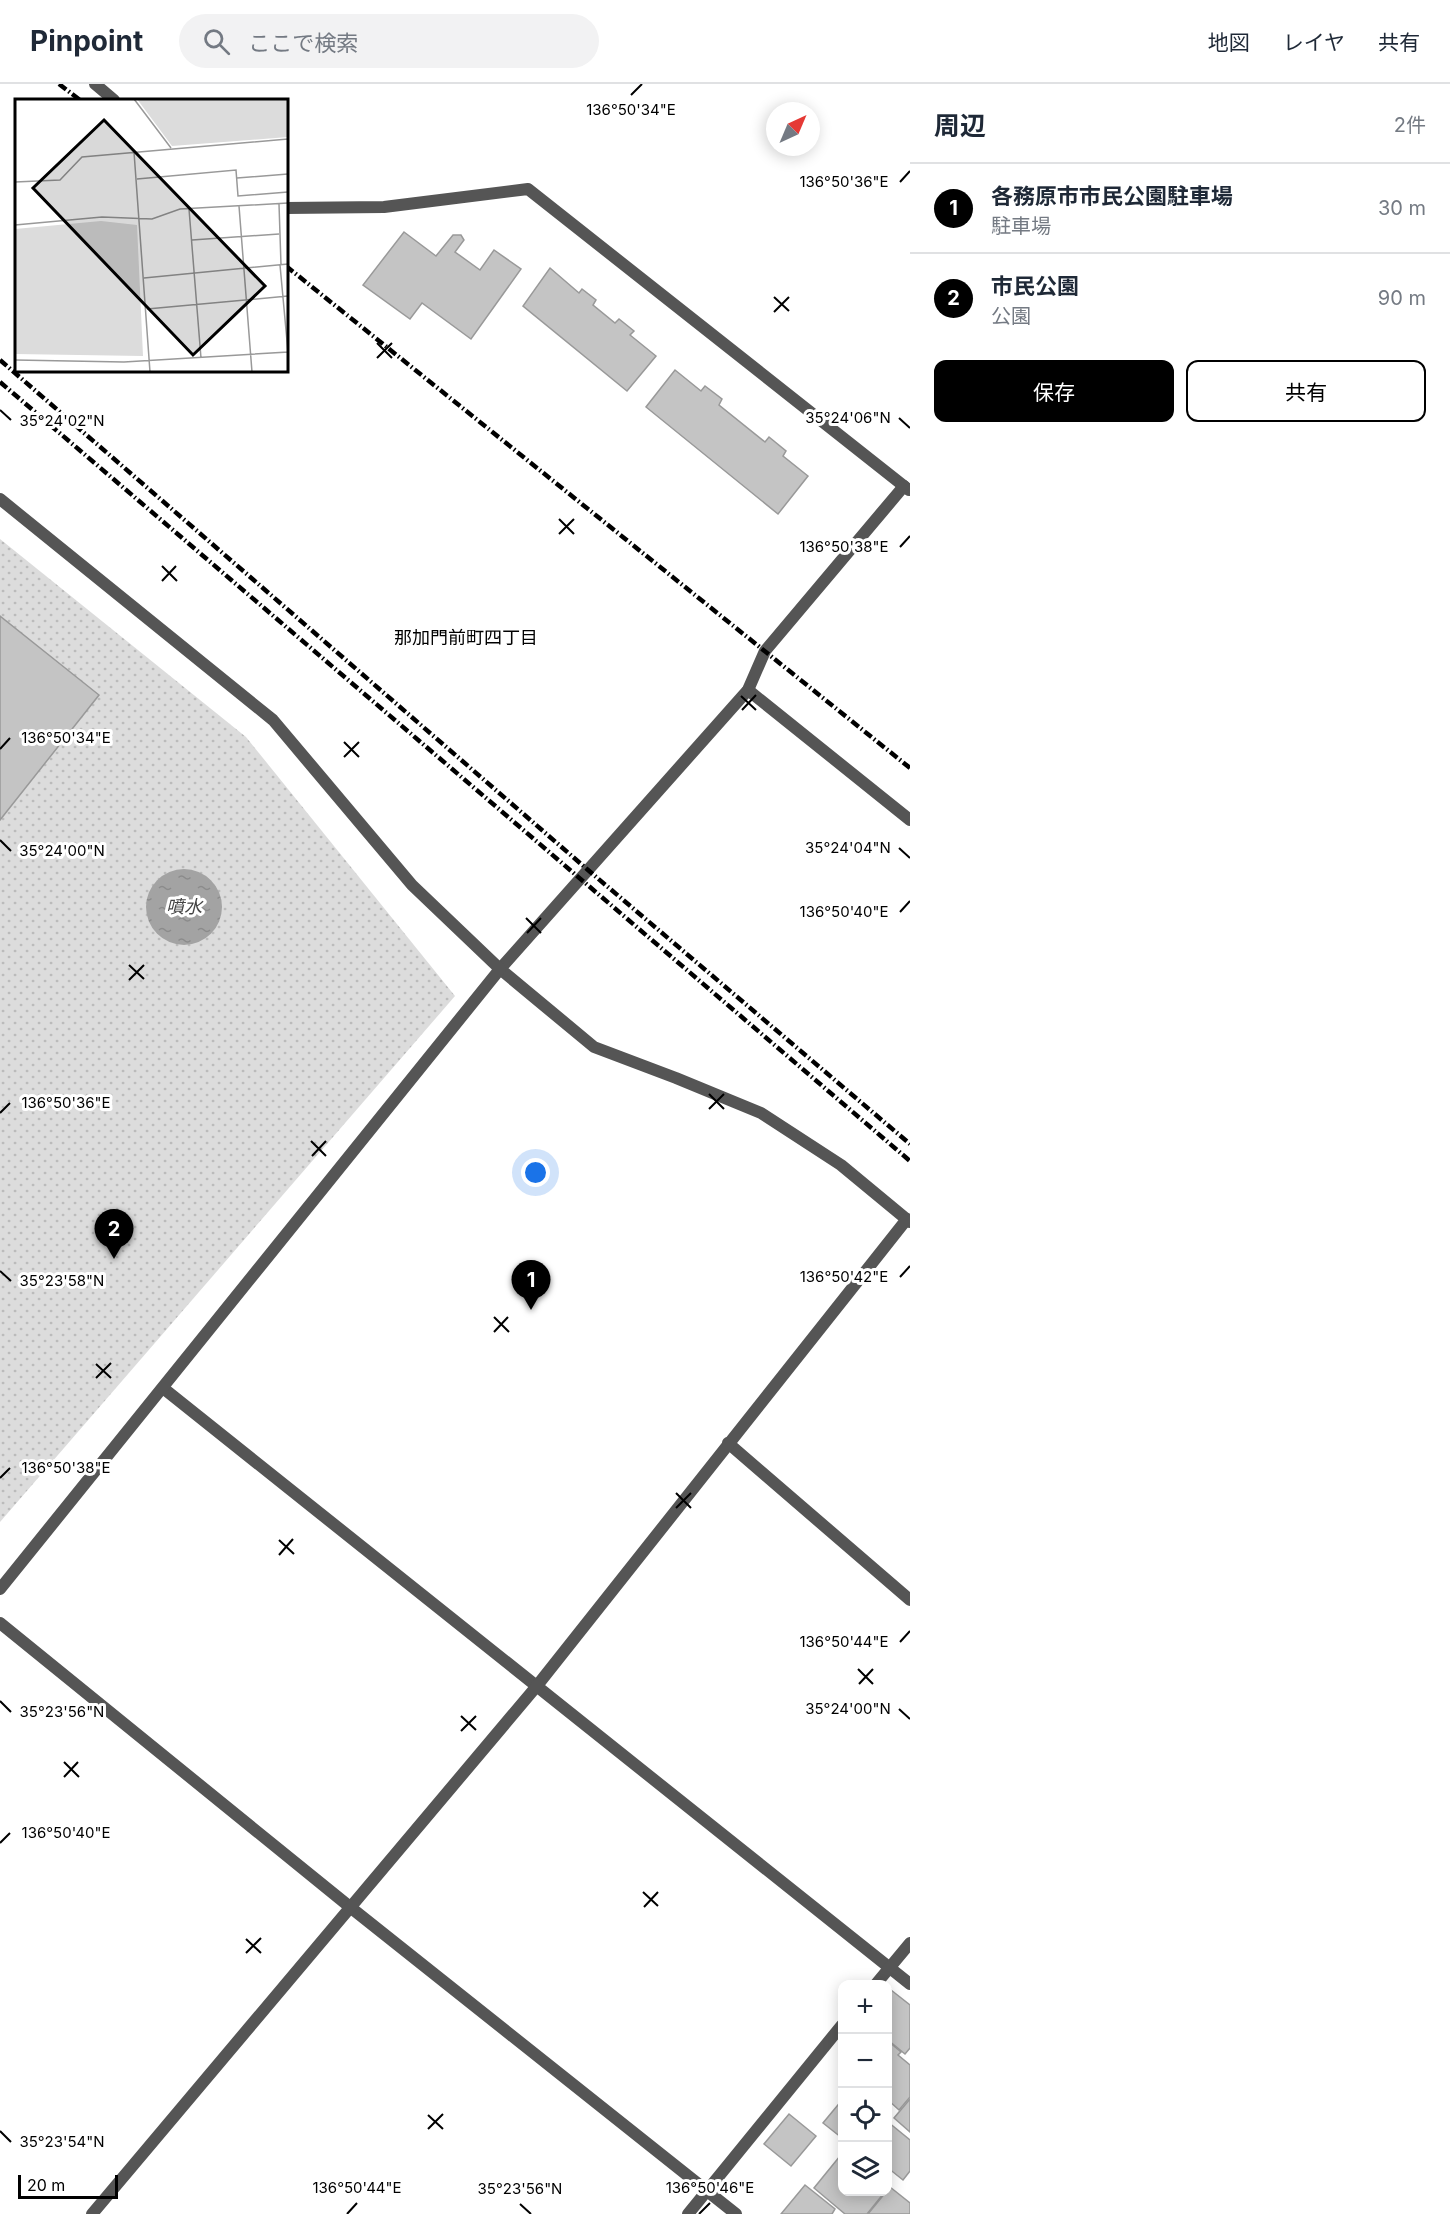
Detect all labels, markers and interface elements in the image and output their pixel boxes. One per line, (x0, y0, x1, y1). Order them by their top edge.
search box (179, 14, 599, 68)
text: Pinpoint (30, 24, 143, 58)
icon: search (200, 25, 233, 58)
text: ここで検索 (248, 30, 358, 56)
text: 地図 (1208, 30, 1250, 55)
text: レイヤ (1283, 30, 1345, 55)
text: 共有 (1378, 30, 1420, 55)
inset map (15, 99, 288, 372)
text: 136°50'34"E (586, 100, 676, 119)
north arrow (766, 102, 820, 156)
text: 周辺 (934, 110, 986, 141)
text: 2件 (1394, 113, 1426, 137)
text: 136°50'36"E (799, 172, 889, 191)
text: 各務原市市民公園駐車場 (991, 183, 1233, 209)
text: 1 (949, 196, 958, 220)
text: 30 m (1378, 196, 1426, 220)
text: 駐車場 (991, 214, 1051, 238)
text: 市民公園 (991, 273, 1079, 299)
text: 2 (947, 286, 960, 310)
text: 90 m (1378, 286, 1426, 310)
text: 公園 (991, 304, 1031, 328)
button: 保存 (934, 360, 1174, 422)
button: 共有 (1186, 360, 1426, 422)
text: 35°24'06"N (805, 408, 891, 427)
text: 35°24'02"N (19, 411, 105, 430)
text: 136°50'38"E (799, 537, 889, 556)
district label: 那加門前町四丁目 (394, 627, 538, 648)
text: 136°50'34"E (21, 728, 111, 747)
text: 35°24'04"N (805, 838, 891, 857)
text: 35°24'00"N (19, 841, 105, 860)
water label: 噴水 (166, 896, 204, 917)
text: 136°50'40"E (800, 902, 888, 921)
text: 136°50'36"E (21, 1093, 111, 1112)
your location (521, 1158, 550, 1187)
pin: 2 (94, 1210, 134, 1259)
pin: 1 (512, 1260, 550, 1310)
text: 136°50'42"E (800, 1267, 888, 1286)
text: 35°23'58"N (20, 1271, 104, 1290)
text: 136°50'38"E (21, 1458, 111, 1477)
text: 136°50'44"E (799, 1632, 889, 1651)
text: 35°24'00"N (805, 1699, 891, 1718)
text: 35°23'56"N (20, 1702, 104, 1721)
text: 136°50'40"E (22, 1823, 110, 1842)
map controls (838, 1980, 892, 2196)
button: + (838, 1980, 892, 2034)
button: − (838, 2034, 892, 2088)
button: locate (838, 2088, 892, 2142)
text: 35°23'54"N (19, 2132, 105, 2151)
button: layers (838, 2142, 892, 2196)
scale bar (18, 2172, 118, 2200)
text: 20 m (27, 2175, 65, 2195)
text: 136°50'44"E (312, 2178, 402, 2197)
text: 136°50'46"E (666, 2178, 754, 2197)
text: 35°23'56"N (478, 2179, 562, 2198)

